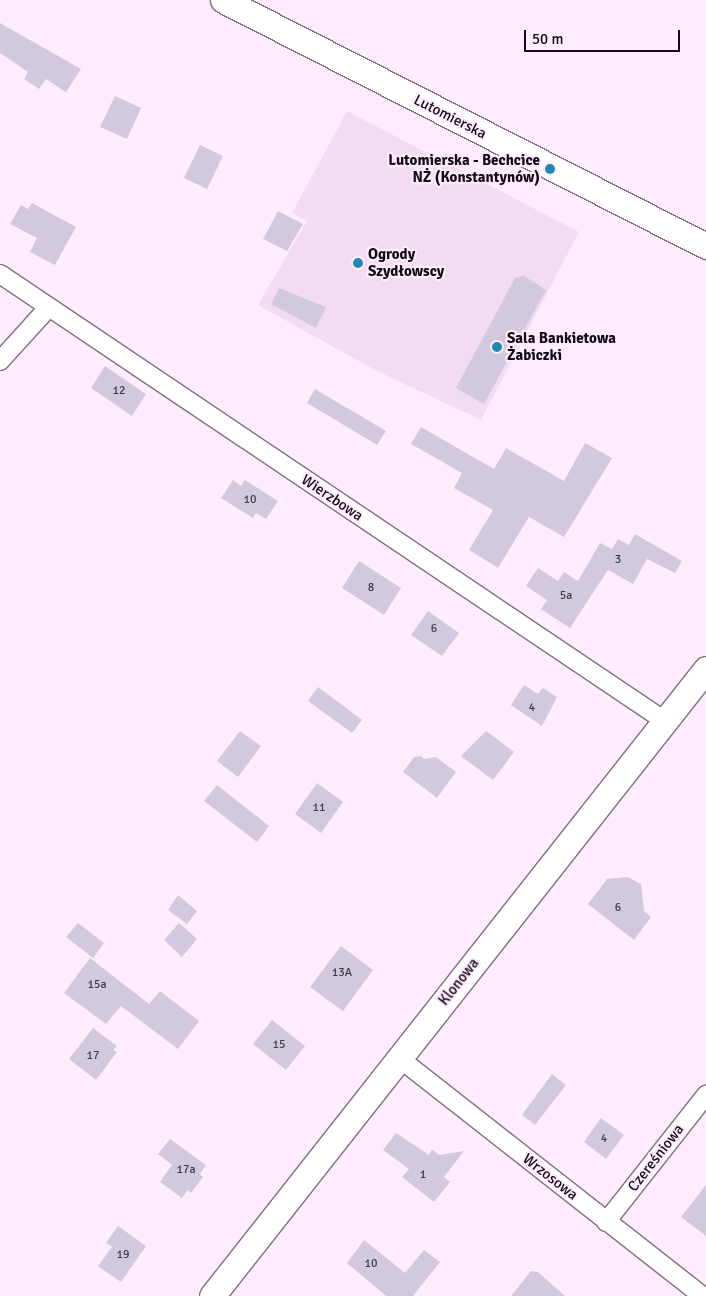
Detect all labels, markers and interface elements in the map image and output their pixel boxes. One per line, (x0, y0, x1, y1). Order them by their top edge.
scale bar (526, 20, 682, 52)
text: 50 m (532, 30, 563, 48)
street label: Lutomierska (411, 91, 489, 143)
place label: Lutomierska - Bechcice NŻ (Konstantynów) (388, 151, 540, 186)
marker: Lutomierska - Bechcice NŻ (Konstantynów) (544, 163, 556, 175)
place label: Ogrody Szydłowscy (368, 245, 444, 280)
marker: Ogrody Szydłowscy (352, 257, 364, 269)
place label: Sala Bankietowa Żabiczki (507, 329, 616, 364)
marker: Sala Bankietowa Żabiczki (491, 341, 503, 353)
house number: 12 (113, 384, 125, 398)
street label: Wierzbowa (298, 471, 366, 525)
house number: 10 (244, 493, 256, 507)
house number: 3 (615, 553, 621, 567)
house number: 8 (368, 581, 374, 595)
house number: 5a (560, 589, 572, 603)
house number: 6 (431, 622, 437, 636)
house number: 4 (529, 701, 535, 715)
house number: 11 (313, 801, 325, 815)
house number: 6 (615, 901, 621, 915)
street label: Klonowa (435, 955, 483, 1009)
house number: 13A (332, 966, 352, 980)
house number: 15a (87, 978, 107, 992)
house number: 15 (273, 1038, 285, 1052)
house number: 17 (87, 1049, 99, 1063)
street label: Czereśniowa (624, 1121, 688, 1195)
house number: 4 (601, 1132, 607, 1146)
street label: Wrzosowa (519, 1150, 581, 1204)
house number: 17a (176, 1163, 196, 1177)
house number: 1 (420, 1168, 426, 1182)
house number: 19 (117, 1248, 129, 1262)
house number: 10 (365, 1257, 377, 1271)

